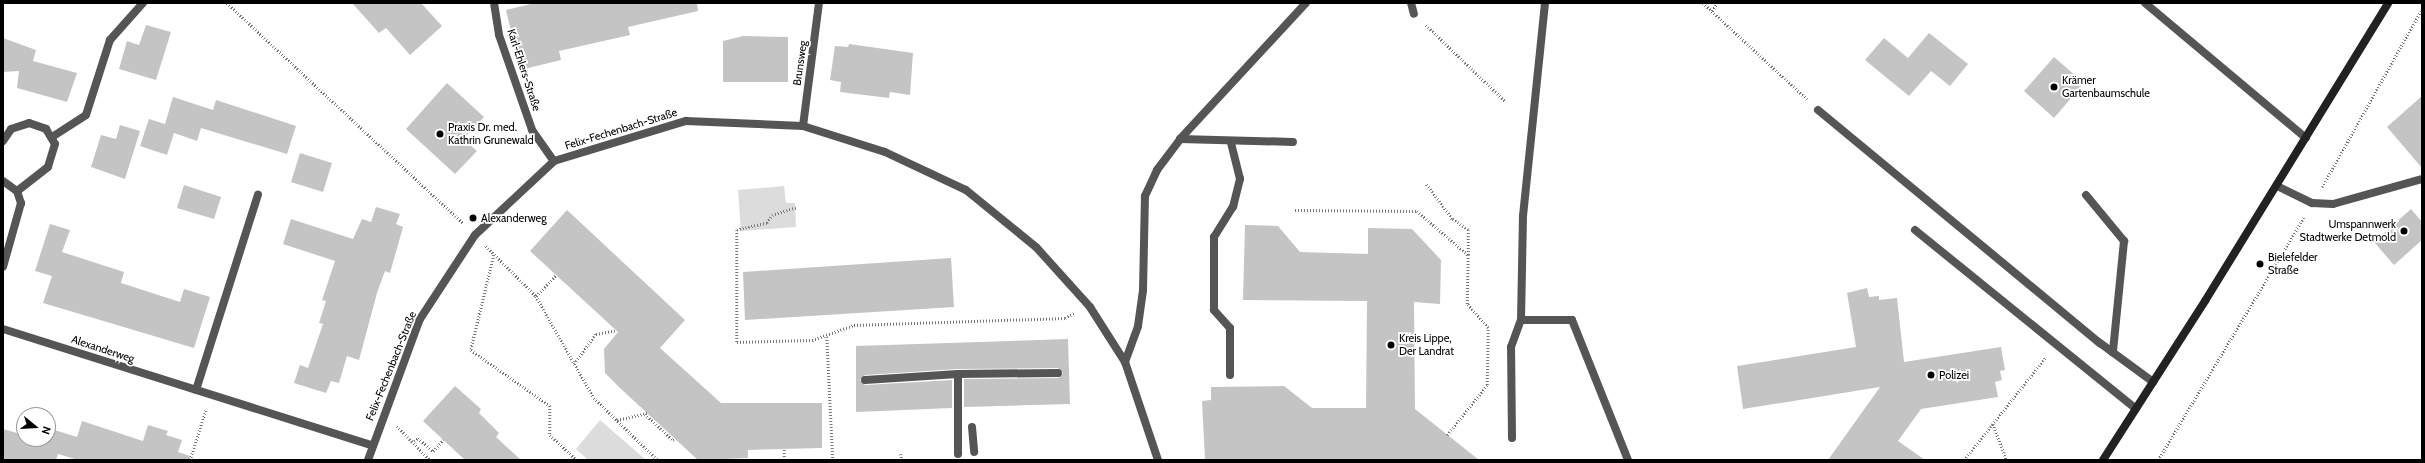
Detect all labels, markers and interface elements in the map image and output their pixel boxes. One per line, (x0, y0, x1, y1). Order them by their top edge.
street label: Karl-Ehlers-Straße (504, 27, 544, 113)
street label: Brunsweg (790, 40, 810, 86)
place label: Krämer Gartenbaumschule (2062, 74, 2150, 100)
marker: Krämer Gartenbaumschule (2049, 82, 2059, 92)
street label: Felix-Fechenbach-Straße (563, 106, 679, 152)
place label: Praxis Dr. med. Kathrin Grunewald (448, 121, 534, 147)
marker: Praxis Dr. med. Kathrin Grunewald (435, 129, 445, 139)
place label: Alexanderweg (481, 211, 547, 225)
marker: Alexanderweg (468, 213, 478, 223)
place label: Umspannwerk Stadtwerke Detmold (2300, 218, 2396, 244)
marker: Umspannwerk Stadtwerke Detmold (2399, 226, 2409, 236)
place label: Bielefelder Straße (2268, 251, 2318, 277)
marker: Bielefelder Straße (2255, 259, 2265, 269)
street label: Felix-Fechenbach-Straße (363, 309, 419, 423)
place label: Kreis Lippe, Der Landrat (1399, 332, 1454, 358)
street label: Alexanderweg (70, 333, 136, 365)
marker: Kreis Lippe, Der Landrat (1386, 340, 1396, 350)
place label: Polizei (1939, 368, 1969, 382)
marker: Polizei (1926, 370, 1936, 380)
north arrow (16, 407, 56, 447)
text: N (39, 425, 54, 436)

